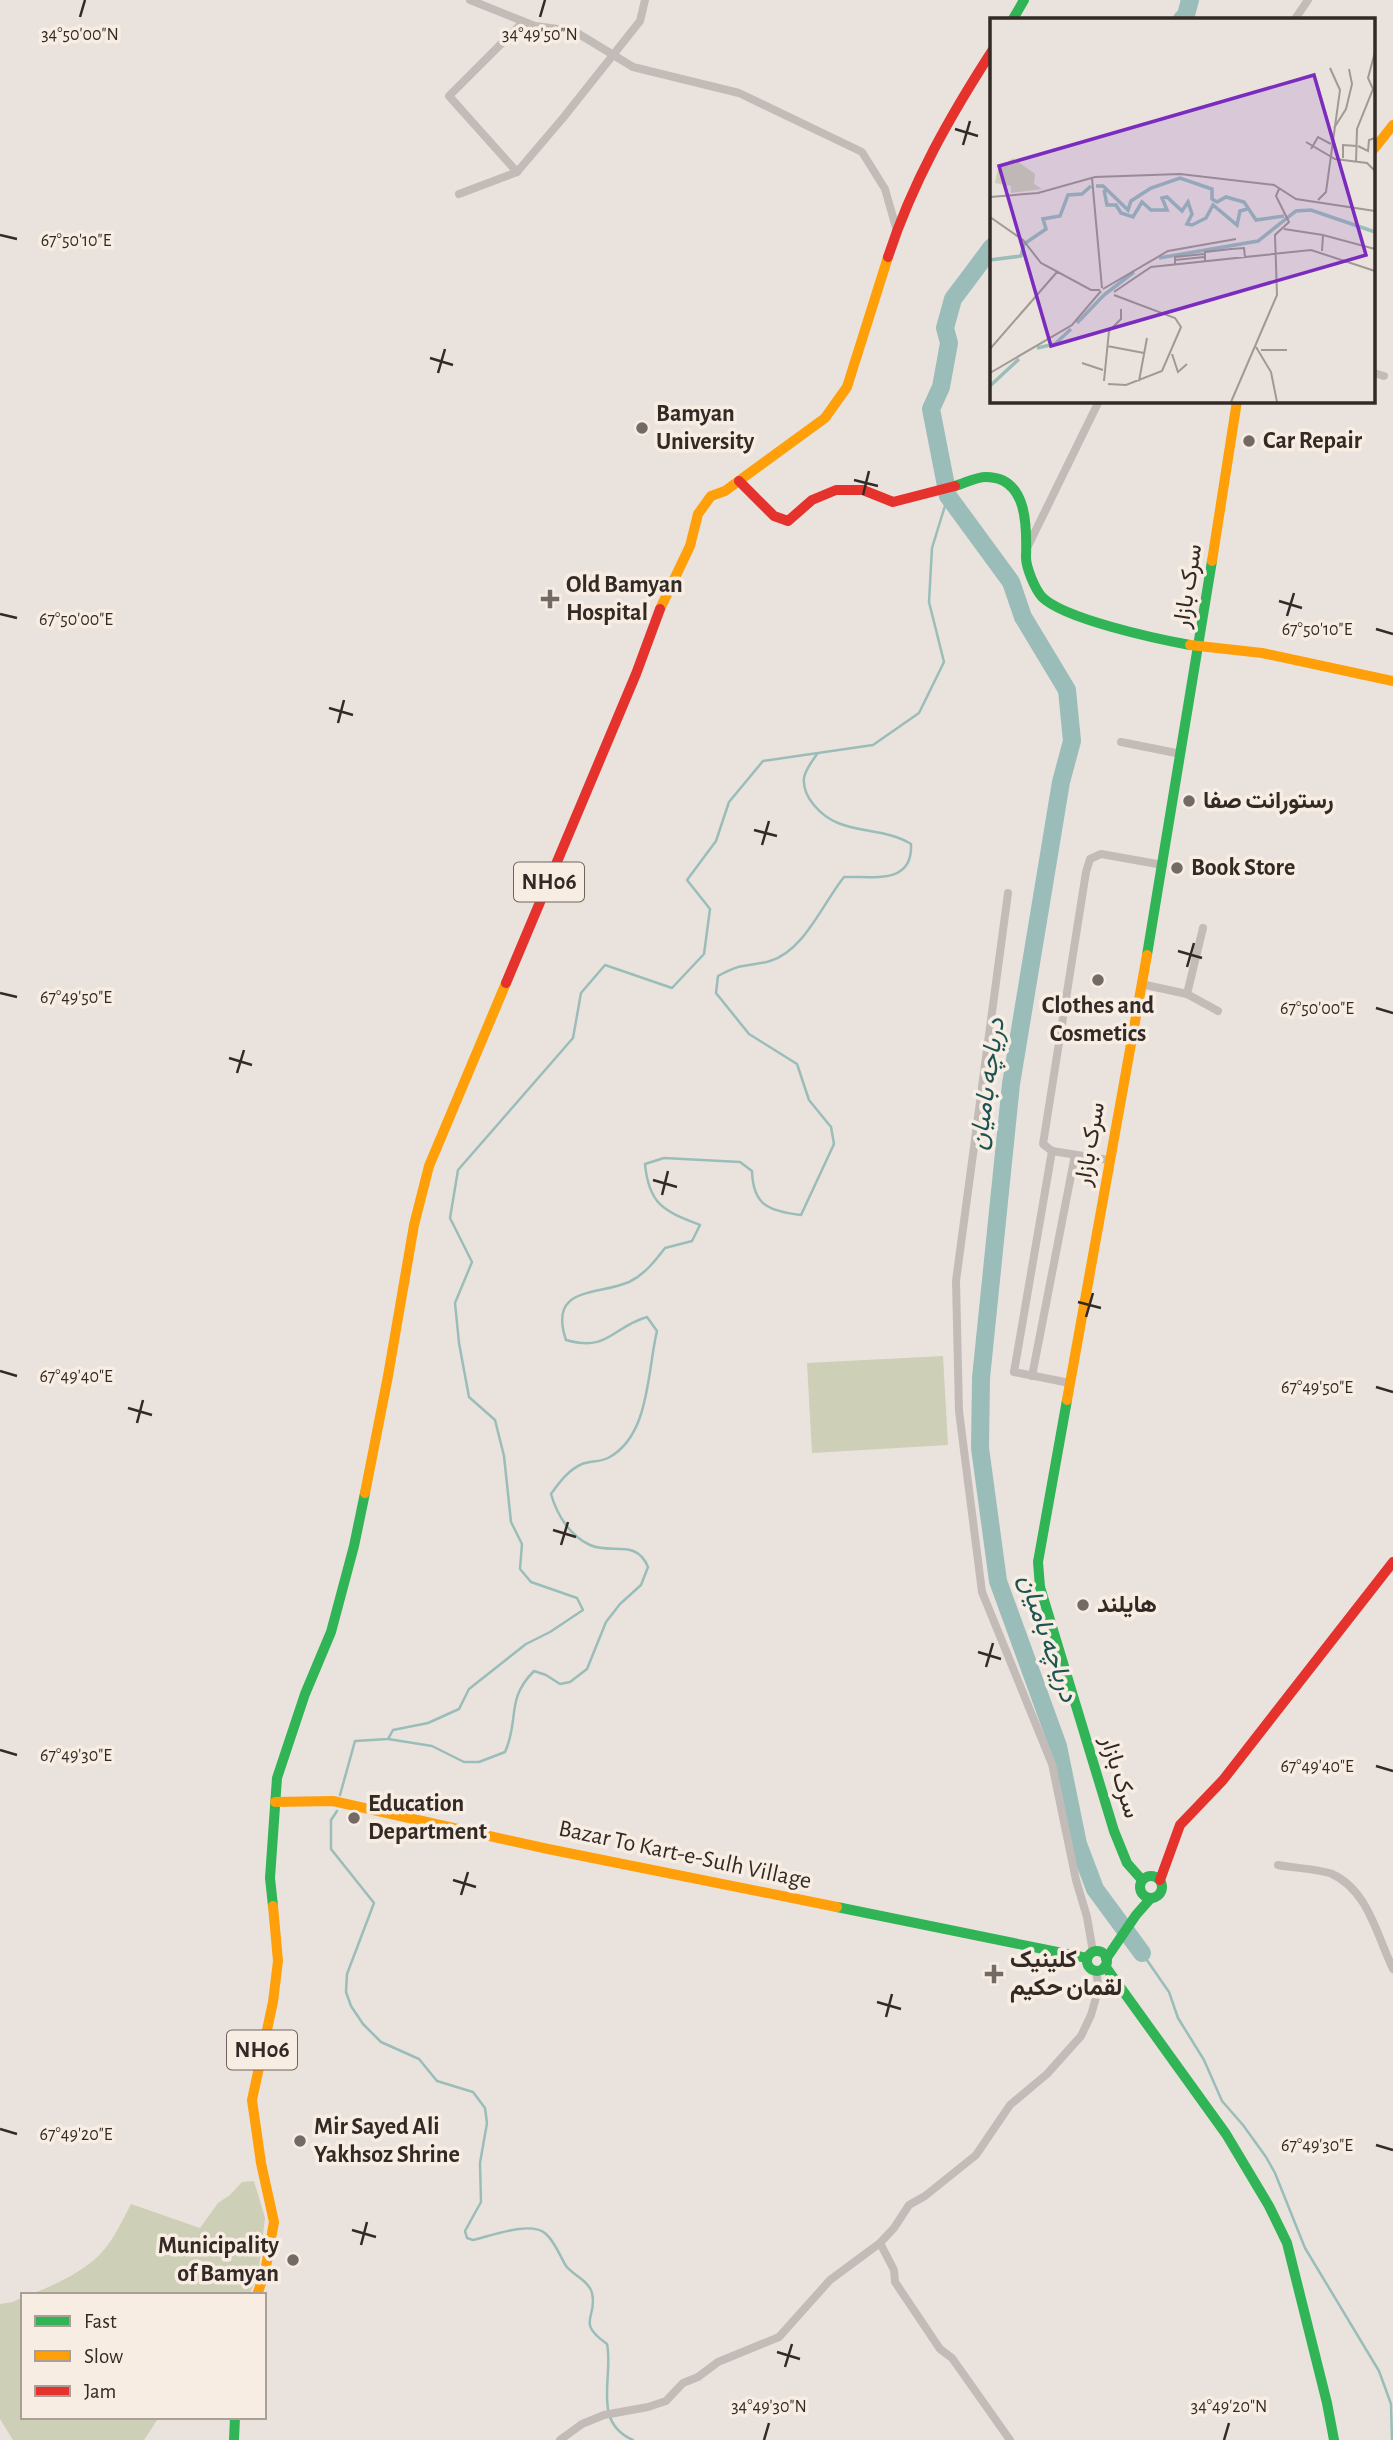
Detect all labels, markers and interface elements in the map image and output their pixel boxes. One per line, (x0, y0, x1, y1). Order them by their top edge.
inset map (990, 18, 1376, 402)
text: 34°50'00"N (41, 26, 119, 44)
text: 34°49'50"N (502, 26, 578, 44)
text: 67°50'10"E (41, 232, 112, 250)
place label: Bamyan University (656, 402, 755, 454)
marker: Bamyan University (634, 420, 650, 436)
place label: Car Repair (1263, 429, 1363, 453)
marker: Car Repair (1241, 433, 1257, 449)
street label: سرک بازار (1169, 542, 1208, 631)
place label: Old Bamyan Hospital (566, 573, 683, 625)
marker: Old Bamyan Hospital (540, 589, 560, 609)
text: 67°50'00"E (39, 611, 113, 629)
text: 67°50'10"E (1282, 621, 1353, 639)
place label: رستورانت صفا (1203, 789, 1334, 815)
marker: رستورانت صفا (1181, 793, 1197, 809)
place label: Book Store (1191, 856, 1295, 880)
marker: Book Store (1169, 860, 1185, 876)
road number: NH06 (514, 862, 584, 902)
marker: Clothes and Cosmetics (1090, 972, 1106, 988)
text: 67°49'50"E (40, 989, 112, 1007)
place label: Clothes and Cosmetics (1042, 994, 1155, 1046)
text: 67°50'00"E (1280, 1000, 1354, 1018)
water label: دریاچه بامیان (965, 1016, 1013, 1152)
street label: سرک بازار (1071, 1100, 1111, 1189)
text: 67°49'40"E (39, 1368, 113, 1386)
text: 67°49'50"E (1281, 1379, 1353, 1397)
water label: دریاچه بامیان (1010, 1571, 1082, 1707)
place label: هایلند (1097, 1593, 1157, 1618)
marker: هایلند (1075, 1597, 1091, 1613)
street label: سرک بازار (1094, 1732, 1144, 1822)
text: 67°49'30"E (40, 1747, 112, 1765)
text: 67°49'40"E (1280, 1758, 1354, 1776)
place label: Education Department (368, 1792, 487, 1844)
marker: Education Department (346, 1810, 362, 1826)
street label: Bazar To Kart-e-Sulh Village (556, 1816, 814, 1894)
place label: کلینیک لقمان حکیم (1010, 1948, 1123, 2003)
marker: کلینیک لقمان حکیم (984, 1964, 1004, 1984)
road number: NH06 (227, 2030, 297, 2070)
place label: Mir Sayed Ali Yakhsoz Shrine (314, 2115, 460, 2167)
text: 67°49'20"E (40, 2126, 113, 2144)
marker: Mir Sayed Ali Yakhsoz Shrine (292, 2133, 308, 2149)
text: 67°49'30"E (1281, 2137, 1353, 2155)
place label: Municipality of Bamyan (158, 2234, 279, 2286)
marker: Municipality of Bamyan (285, 2252, 301, 2268)
legend (21, 2293, 266, 2419)
text: Fast (84, 2311, 117, 2332)
text: Slow (84, 2346, 123, 2367)
text: Jam (84, 2381, 116, 2402)
text: 34°49'30"N (731, 2398, 807, 2416)
text: 34°49'20"N (1191, 2398, 1267, 2416)

